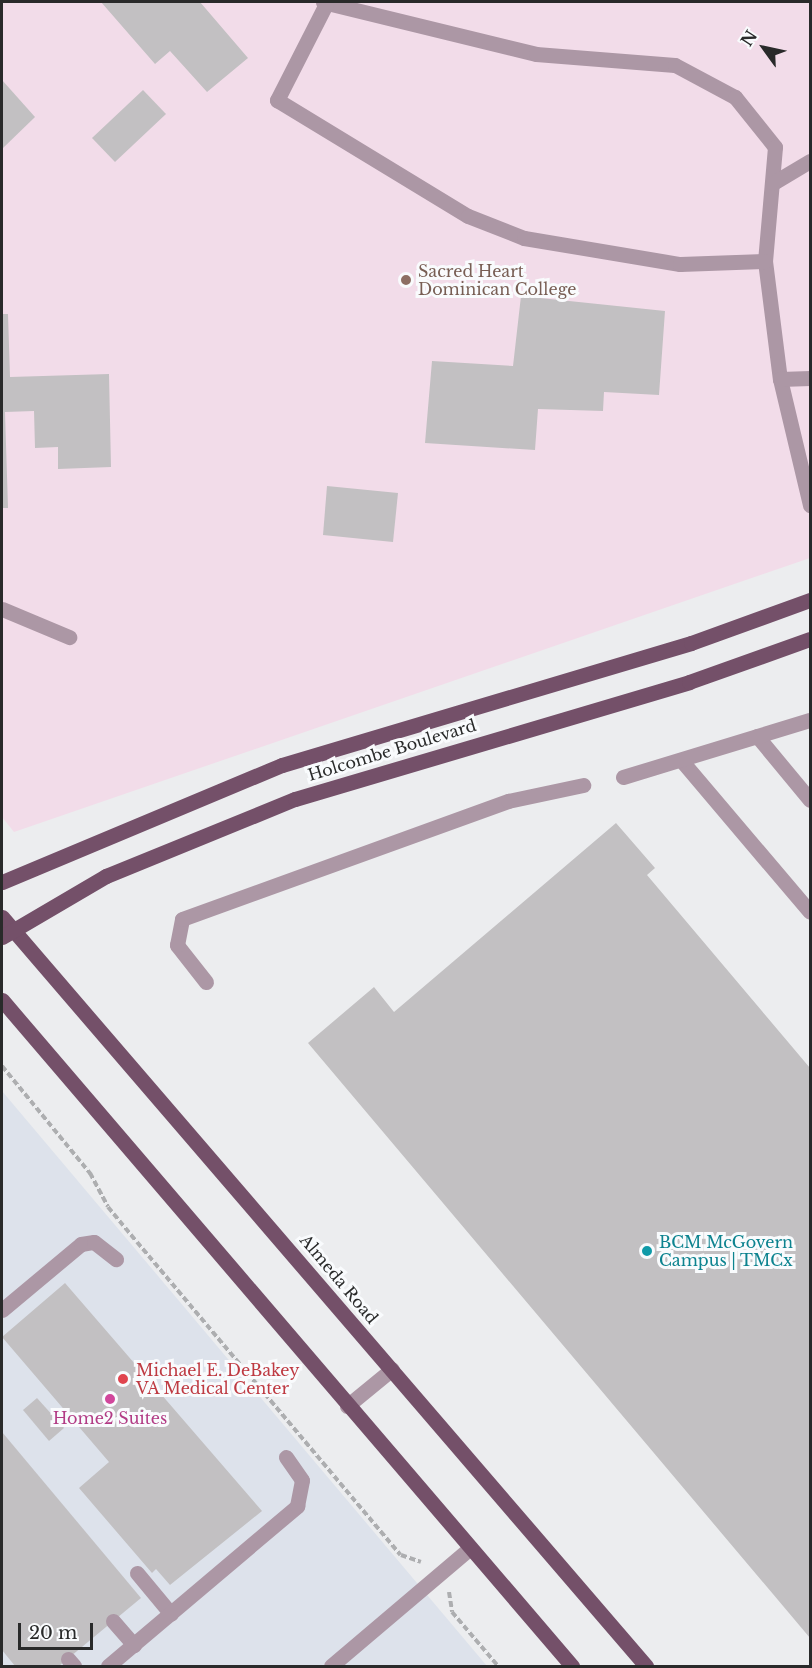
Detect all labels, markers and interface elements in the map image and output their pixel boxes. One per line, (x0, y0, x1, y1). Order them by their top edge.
north arrow (734, 18, 794, 78)
text: N (736, 26, 761, 50)
place label: Sacred Heart Dominican College (418, 261, 576, 299)
marker: Sacred Heart Dominican College (399, 273, 413, 287)
street label: Holcombe Boulevard (306, 715, 478, 785)
street label: Almeda Road (296, 1230, 382, 1328)
place label: BCM McGovern Campus | TMCx (659, 1232, 793, 1270)
marker: BCM McGovern Campus | TMCx (640, 1244, 654, 1258)
place label: Michael E. DeBakey VA Medical Center (136, 1360, 300, 1398)
marker: Michael E. DeBakey VA Medical Center (114, 1370, 132, 1388)
marker: Home2 Suites (103, 1392, 117, 1406)
place label: Home2 Suites (53, 1408, 167, 1428)
scale bar (21, 1611, 96, 1649)
text: 20 m (29, 1622, 77, 1644)

